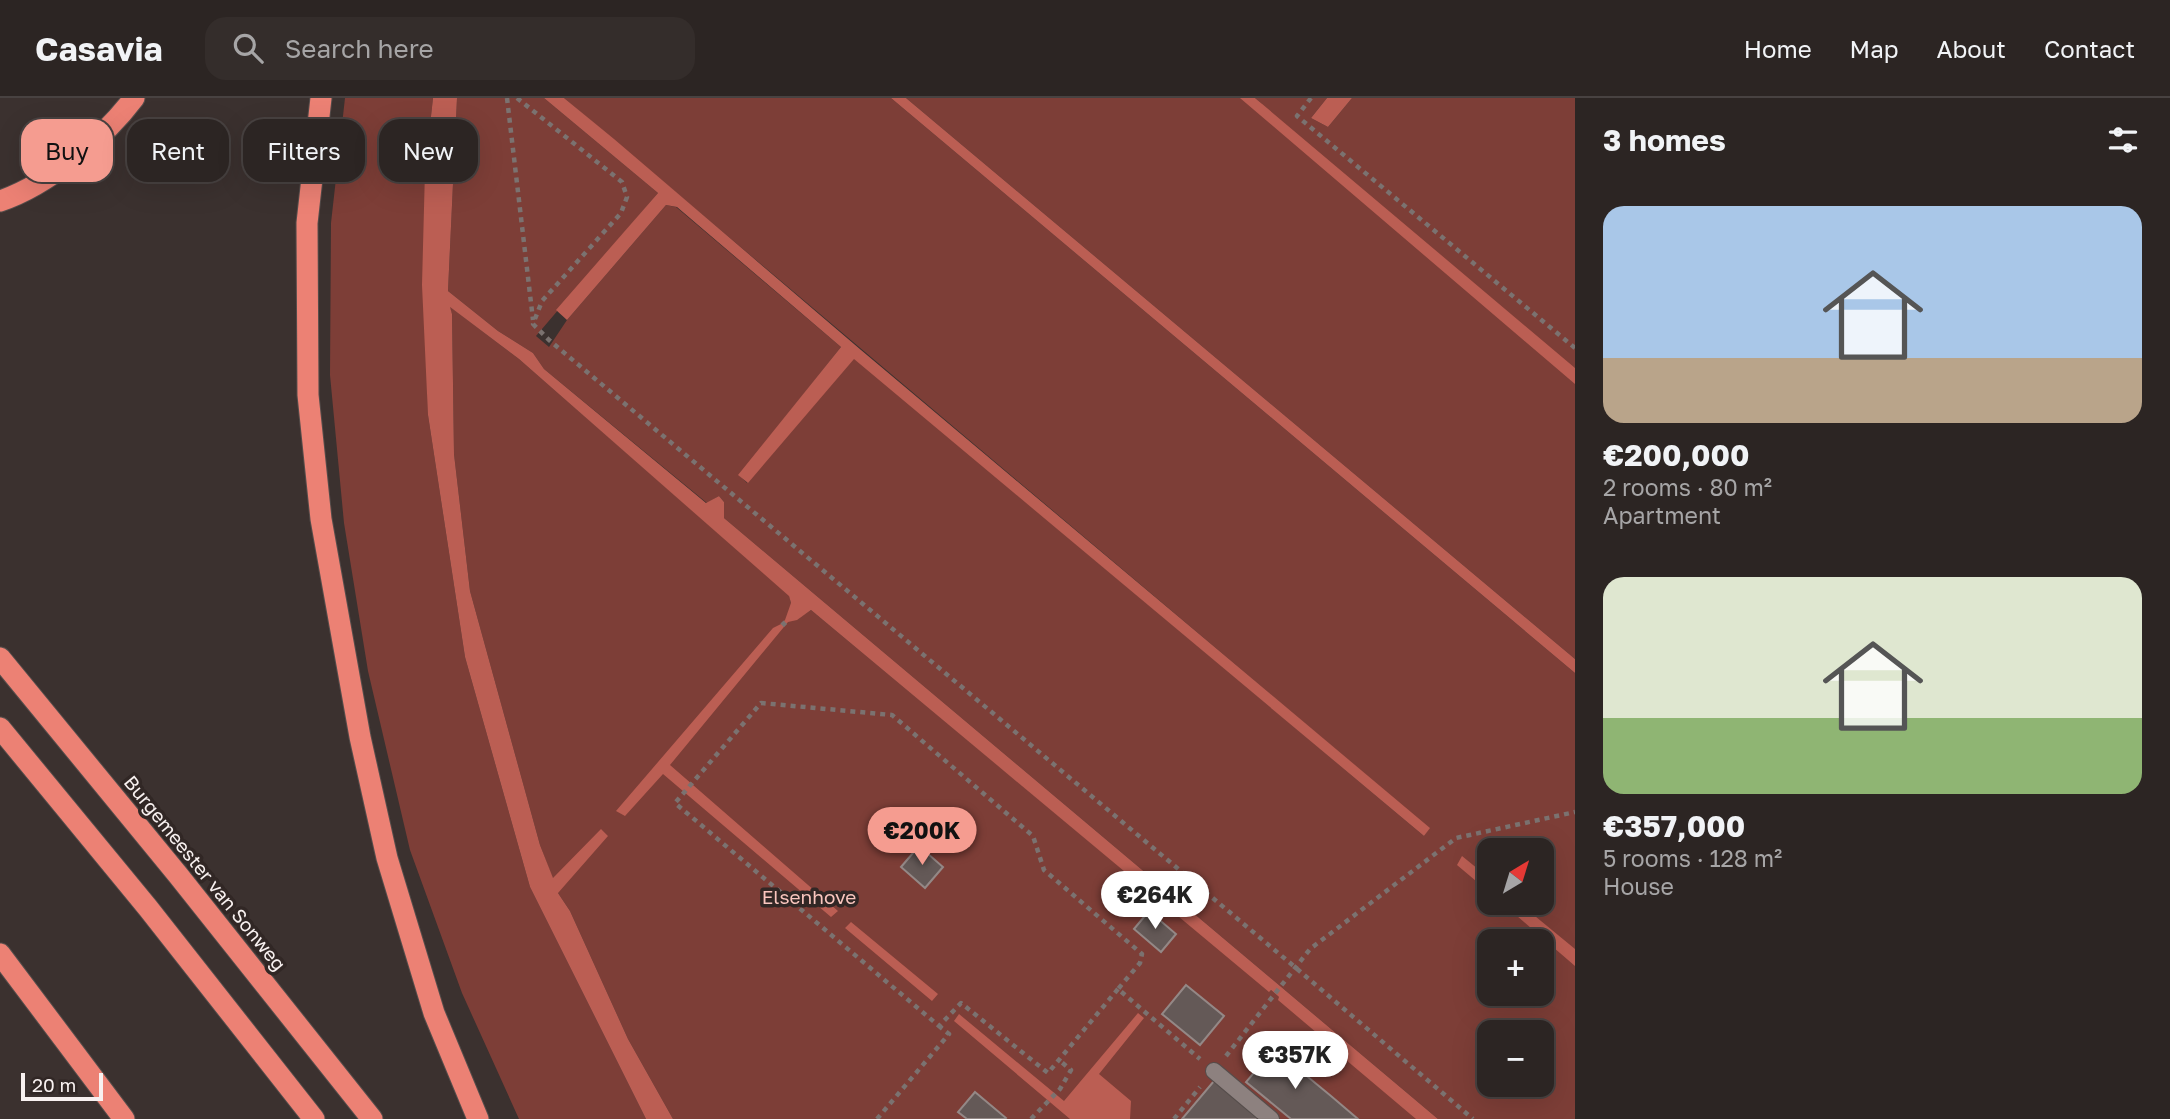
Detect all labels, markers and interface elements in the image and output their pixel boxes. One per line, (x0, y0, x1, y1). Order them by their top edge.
search box (205, 17, 695, 80)
text: Casavia (35, 29, 163, 68)
icon: search (229, 29, 267, 67)
text: Search here (285, 33, 434, 64)
text: Home (1744, 34, 1812, 63)
text: Map (1850, 34, 1899, 63)
text: About (1937, 34, 2006, 63)
text: Contact (2044, 34, 2135, 63)
chip: Buy (21, 119, 113, 182)
chip: Rent (127, 119, 229, 182)
chip: Filters (243, 119, 365, 182)
chip: New (379, 119, 478, 182)
icon: filters (2104, 121, 2142, 159)
text: 3 homes (1603, 122, 1726, 158)
icon: home (1810, 252, 1936, 378)
text: €200,000 (1603, 437, 1750, 473)
text: 2 rooms · 80 m² (1603, 473, 1772, 501)
text: Apartment (1603, 501, 1721, 529)
icon: home (1810, 623, 1936, 749)
street label: Burgemeester van Sonweg (120, 771, 291, 975)
pin: €200K (873, 808, 971, 867)
text: €357,000 (1603, 808, 1745, 844)
text: €200K (884, 816, 960, 844)
north arrow (1477, 838, 1554, 915)
map controls (1477, 838, 1554, 1097)
text: 5 rooms · 128 m² (1603, 844, 1782, 872)
pin: €264K (1106, 872, 1204, 931)
text: House (1603, 872, 1674, 900)
text: €264K (1117, 880, 1193, 908)
park label: Elsenhove (762, 885, 856, 908)
button: + (1477, 929, 1554, 1006)
button: − (1477, 1020, 1554, 1097)
pin: €357K (1246, 1032, 1344, 1091)
text: €357K (1258, 1040, 1332, 1068)
scale bar (21, 1070, 103, 1102)
text: 20 m (32, 1073, 76, 1096)

